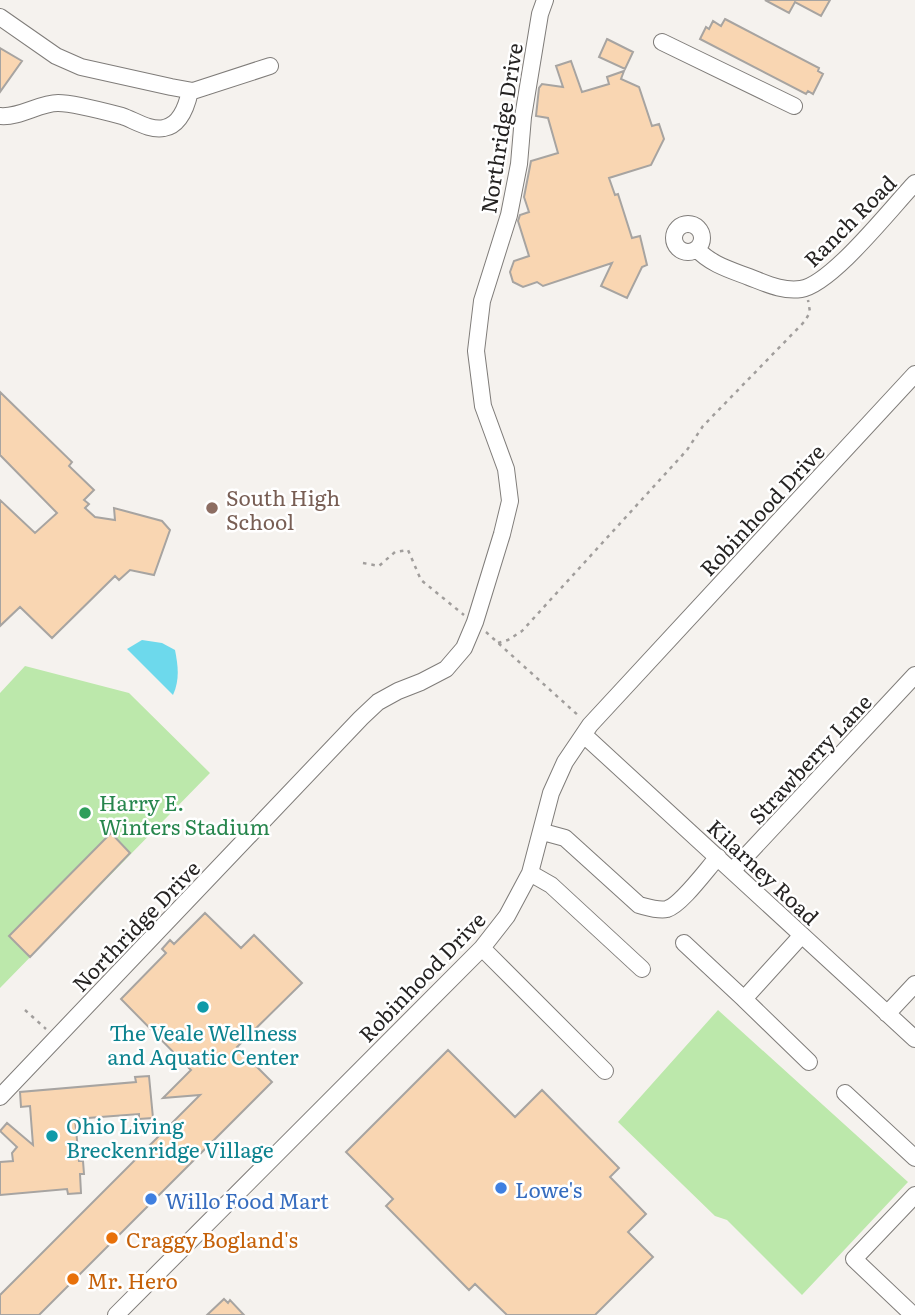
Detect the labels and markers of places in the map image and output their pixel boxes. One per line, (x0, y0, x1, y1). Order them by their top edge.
place label: South High School (226, 481, 340, 536)
marker: South High School (204, 500, 220, 516)
place label: Harry E. Winters Stadium (99, 786, 270, 841)
marker: Harry E. Winters Stadium (77, 805, 93, 821)
marker: The Veale Wellness and Aquatic Center (195, 999, 211, 1015)
place label: The Veale Wellness and Aquatic Center (107, 1016, 299, 1071)
place label: Ohio Living Breckenridge Village (66, 1109, 274, 1164)
marker: Ohio Living Breckenridge Village (44, 1128, 60, 1144)
place label: Lowe's (515, 1173, 582, 1204)
marker: Lowe's (493, 1180, 509, 1196)
place label: Willo Food Mart (165, 1184, 329, 1215)
marker: Willo Food Mart (143, 1191, 159, 1207)
place label: Craggy Bogland's (126, 1223, 298, 1254)
marker: Craggy Bogland's (104, 1230, 120, 1246)
place label: Mr. Hero (87, 1264, 178, 1295)
marker: Mr. Hero (65, 1271, 81, 1287)

